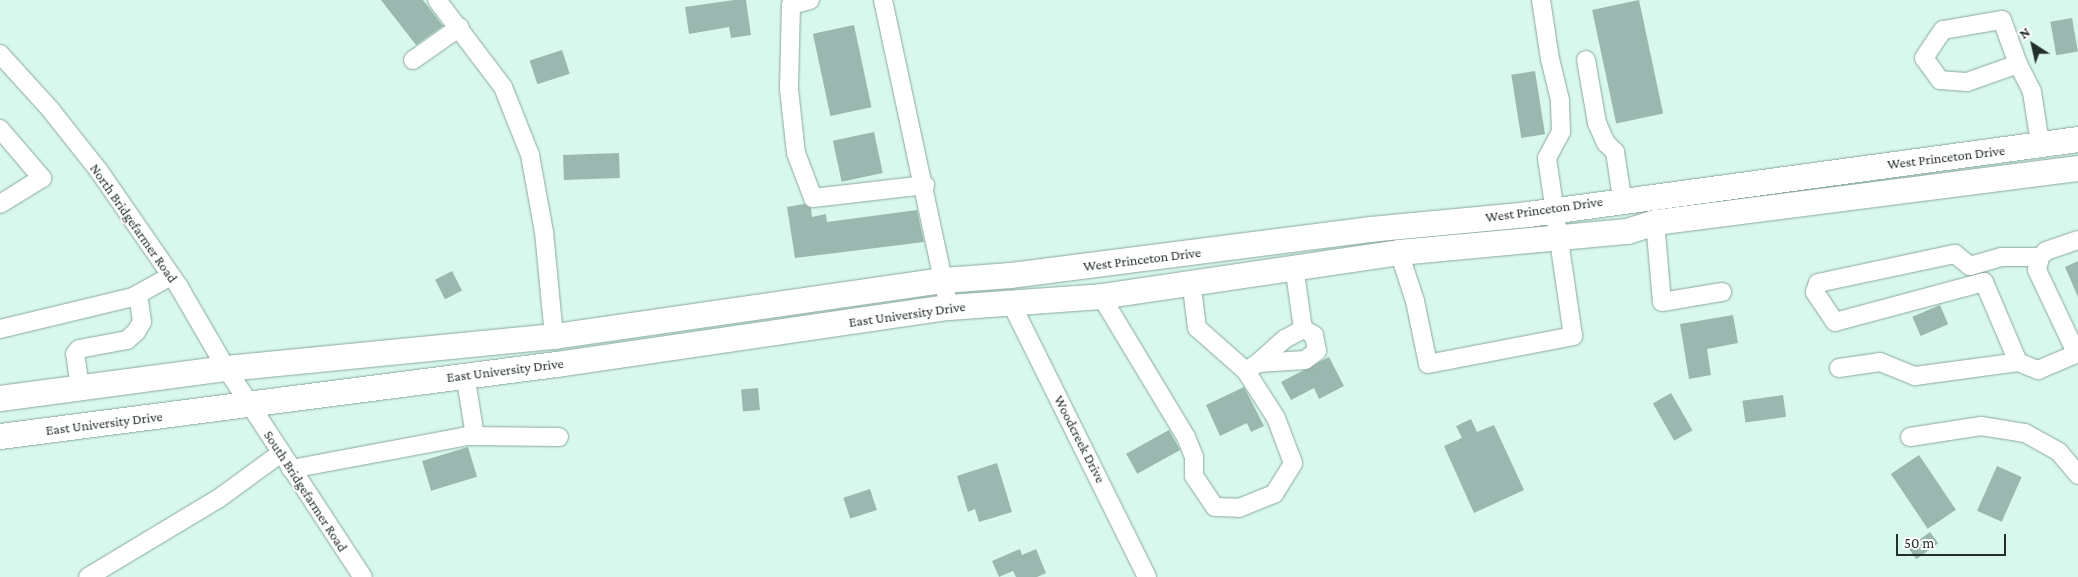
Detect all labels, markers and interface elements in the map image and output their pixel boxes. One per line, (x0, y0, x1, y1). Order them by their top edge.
north arrow (2008, 20, 2058, 70)
text: N (2016, 23, 2033, 42)
street label: West Princeton Drive (1886, 141, 2006, 173)
street label: North Bridgefarmer Road (87, 160, 181, 286)
street label: West Princeton Drive (1484, 192, 1604, 226)
street label: West Princeton Drive (1082, 243, 1202, 275)
street label: East University Drive (848, 297, 966, 331)
street label: East University Drive (446, 354, 564, 386)
street label: Woodcreek Drive (1051, 392, 1109, 486)
street label: East University Drive (45, 407, 163, 439)
street label: South Bridgefarmer Road (261, 427, 351, 555)
scale bar (1898, 524, 2008, 556)
text: 50 m (1904, 535, 1934, 551)

